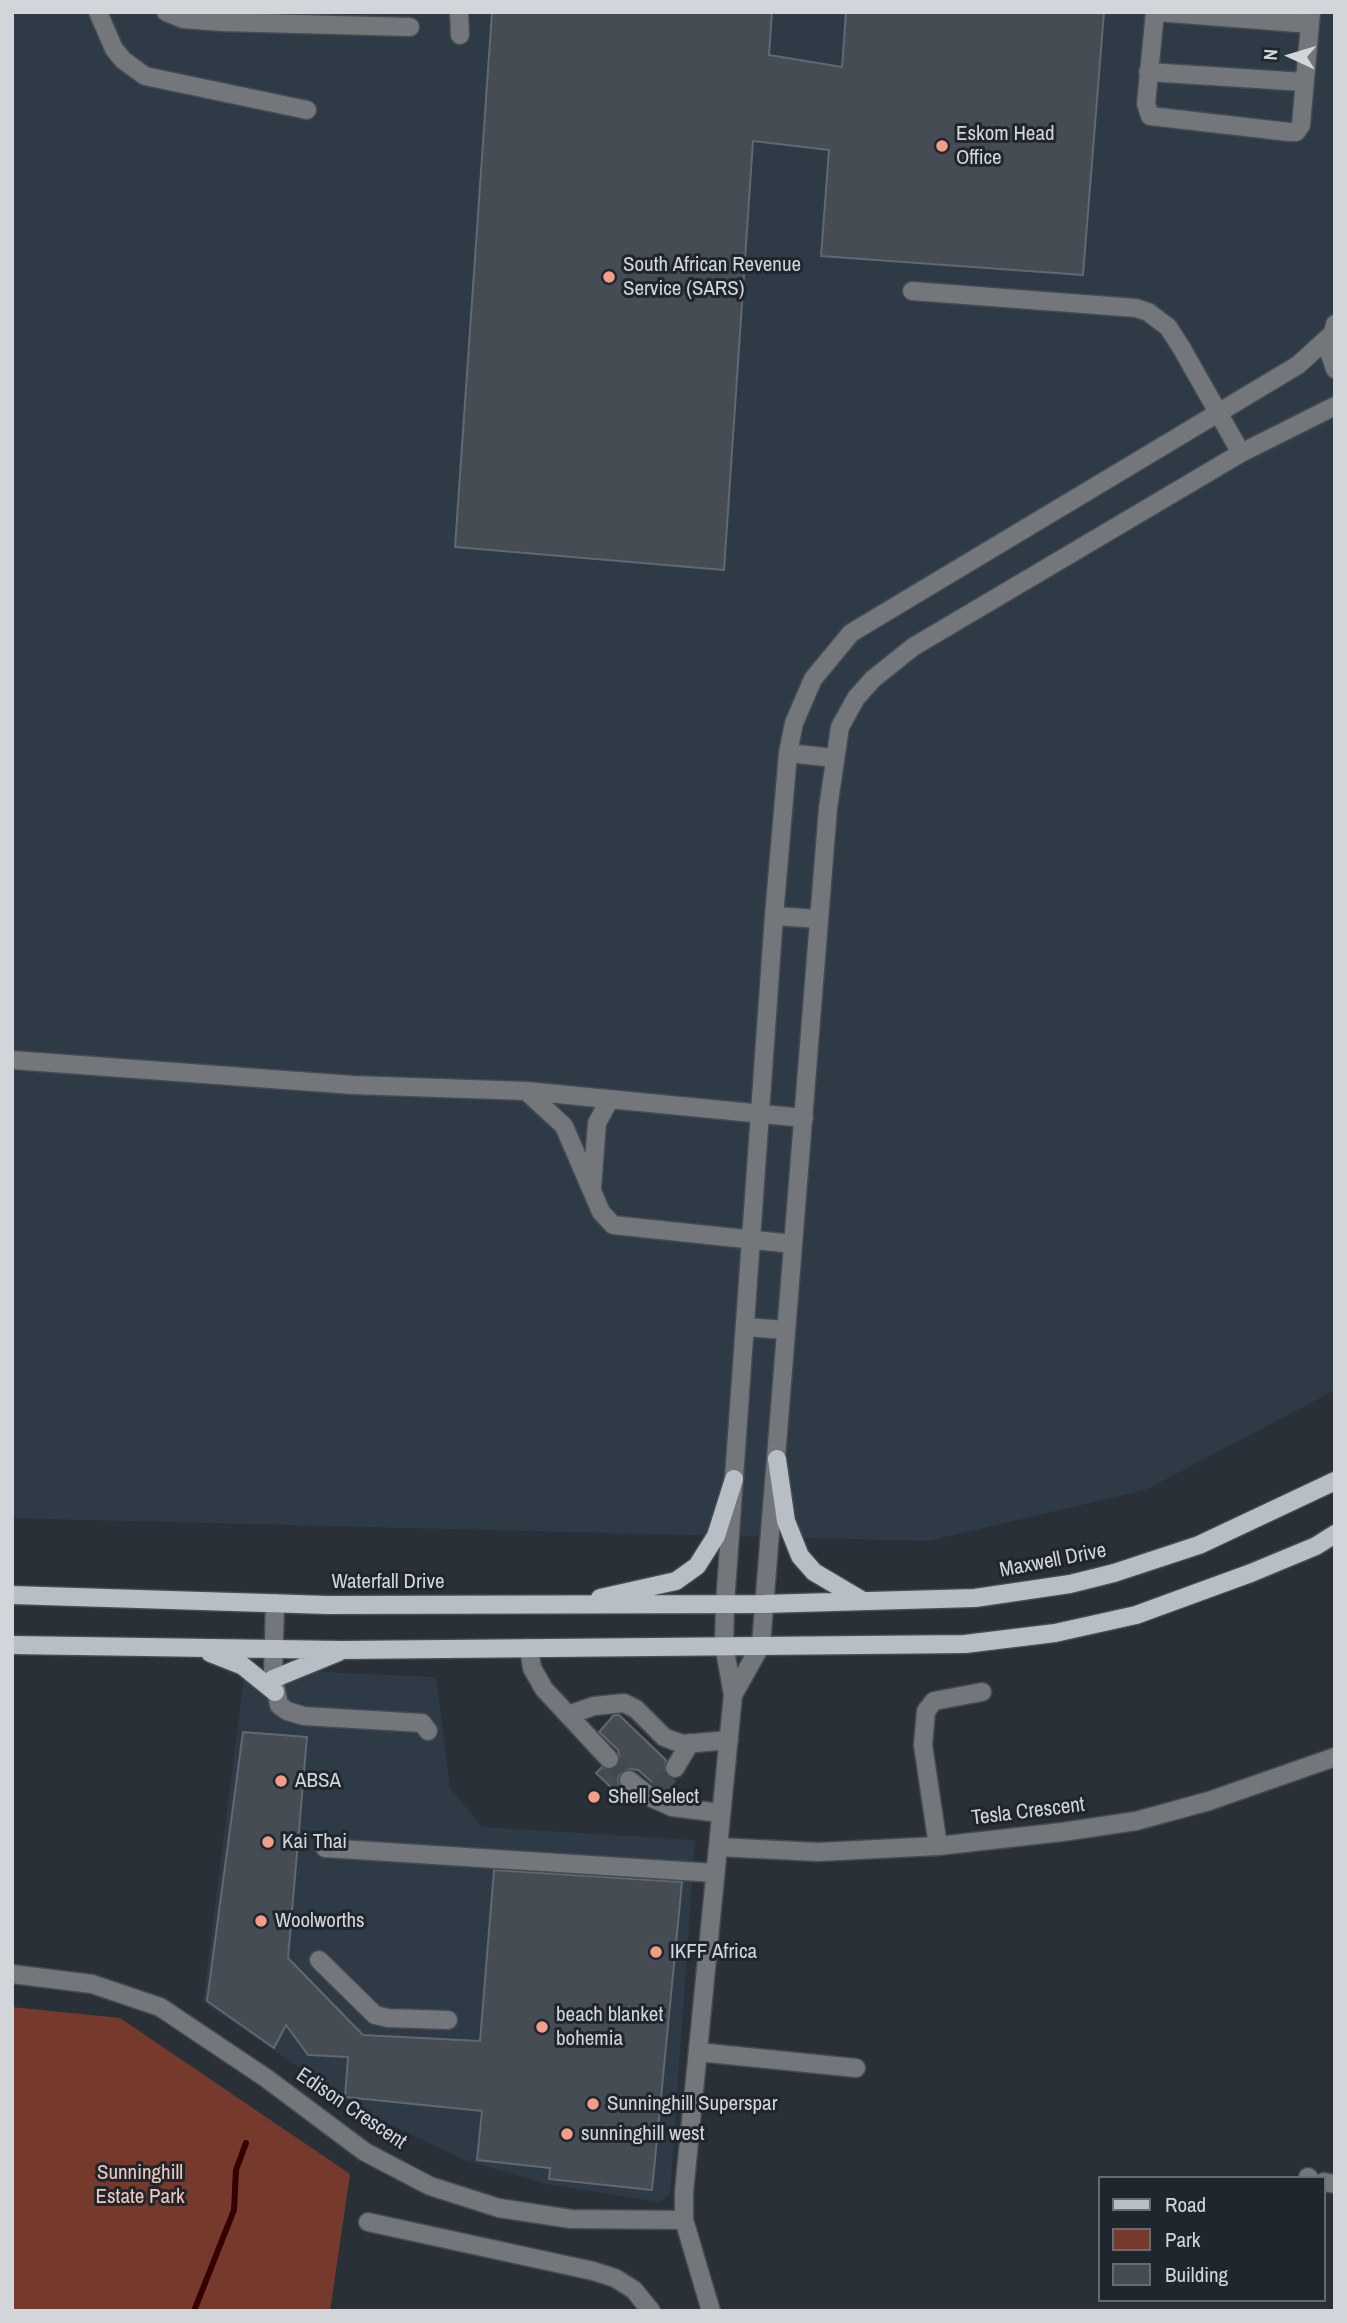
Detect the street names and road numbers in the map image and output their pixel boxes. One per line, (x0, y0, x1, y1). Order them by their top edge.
street label: Maxwell Drive (998, 1538, 1108, 1584)
street label: Waterfall Drive (331, 1569, 445, 1595)
street label: Tesla Crescent (970, 1793, 1086, 1831)
street label: Edison Crescent (291, 2063, 411, 2155)

